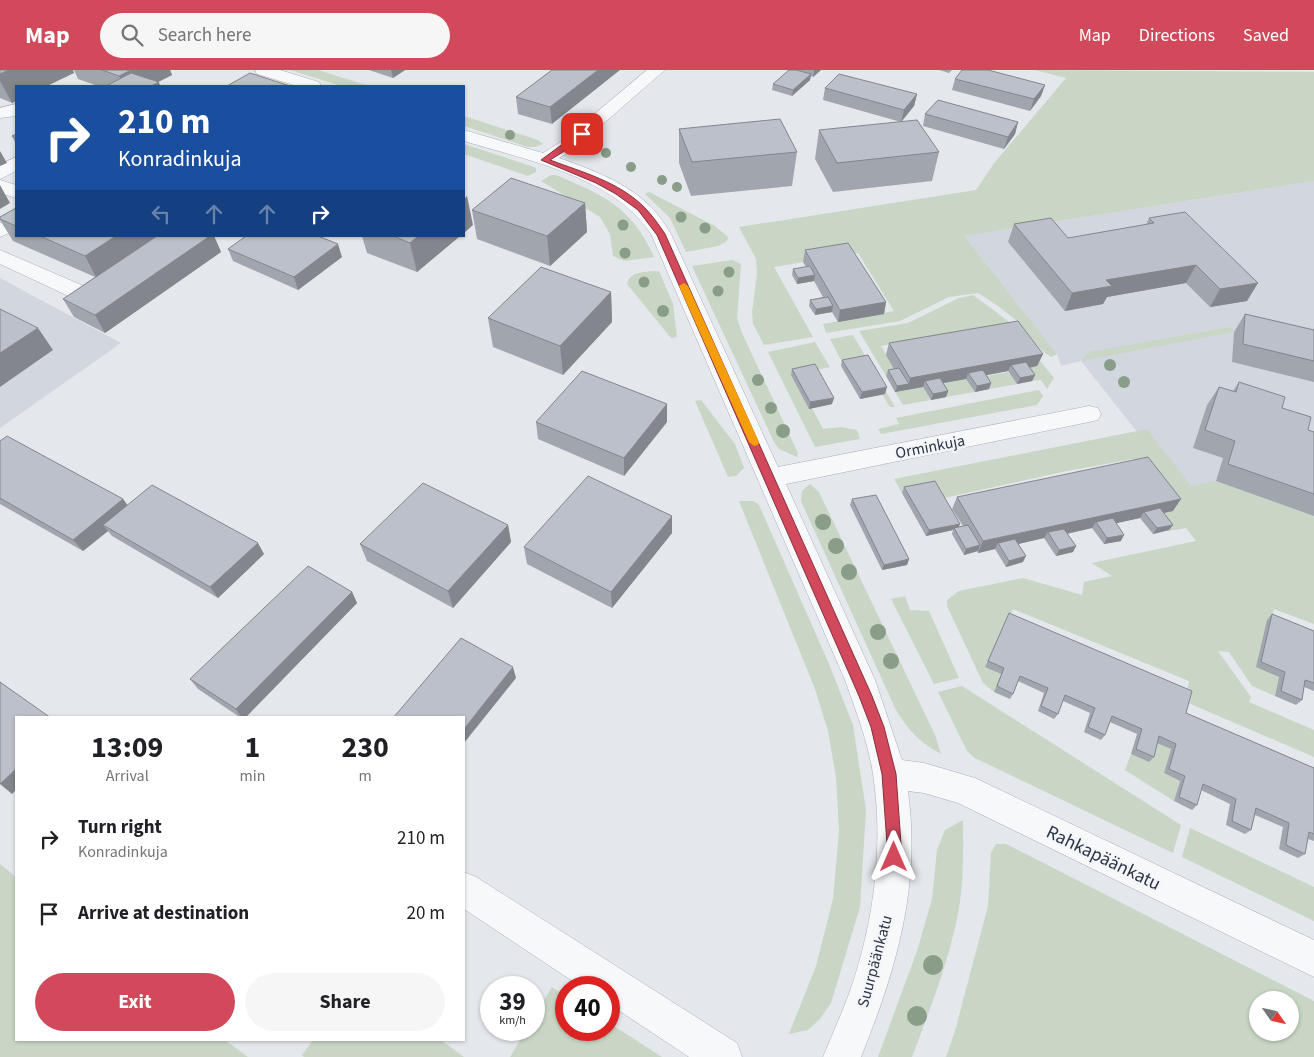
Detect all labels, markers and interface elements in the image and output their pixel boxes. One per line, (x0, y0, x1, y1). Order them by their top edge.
search box (100, 13, 450, 58)
text: Map (25, 18, 70, 53)
icon: search (118, 21, 146, 49)
text: Search here (158, 22, 251, 49)
text: Map (1079, 23, 1111, 48)
text: Directions (1139, 23, 1215, 48)
text: Saved (1243, 23, 1289, 48)
text: 210 m (118, 97, 210, 147)
icon: right (35, 105, 100, 170)
pin (561, 113, 603, 155)
icon: arrive (568, 120, 596, 148)
text: Konradinkuja (118, 143, 241, 175)
icon: left (147, 200, 175, 228)
icon: ahead (200, 200, 228, 228)
icon: ahead (253, 200, 281, 228)
icon: right (306, 200, 334, 228)
street label: Orminkuja (893, 429, 967, 465)
text: 13:09 (91, 726, 163, 769)
text: 1 (244, 726, 260, 769)
text: 230 (341, 726, 389, 769)
text: Arrival (106, 765, 149, 787)
text: min (239, 765, 265, 787)
text: m (359, 765, 372, 787)
text: Turn right (78, 814, 162, 841)
street label: Rahkapäänkatu (1041, 819, 1165, 898)
icon: right (35, 825, 63, 853)
text: 210 m (397, 825, 445, 852)
position arrow (867, 830, 919, 882)
text: Konradinkuja (78, 841, 168, 863)
icon: arrive (35, 900, 63, 928)
text: Arrive at destination (78, 900, 249, 927)
text: 20 m (407, 900, 445, 927)
street label: Suurpäänkatu (852, 913, 898, 1010)
button: Exit (35, 973, 235, 1031)
button: Share (245, 973, 445, 1031)
speed limit sign: 40 (555, 976, 620, 1041)
text: 39 (499, 984, 526, 1020)
north arrow (1249, 991, 1299, 1041)
map controls (1249, 991, 1299, 1041)
text: km/h (499, 1012, 526, 1029)

